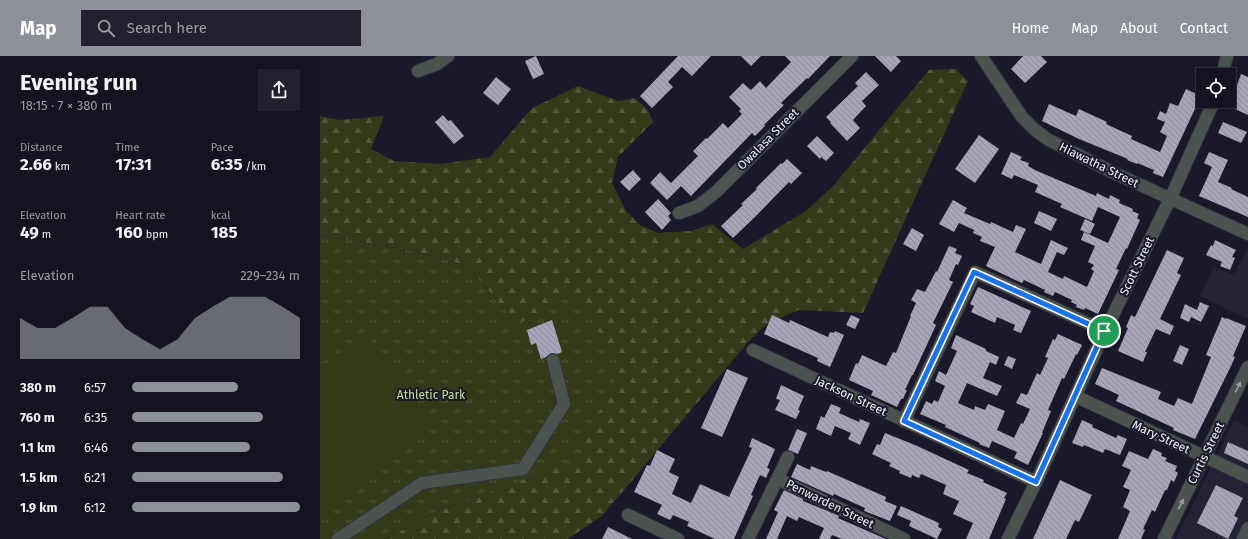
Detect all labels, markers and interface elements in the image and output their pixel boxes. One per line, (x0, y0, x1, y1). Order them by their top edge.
search box (81, 10, 361, 46)
text: Map (20, 17, 57, 40)
icon: search (95, 17, 117, 39)
text: Search here (127, 19, 207, 37)
text: Home (1012, 20, 1049, 37)
text: Map (1071, 20, 1098, 37)
text: About (1120, 20, 1158, 37)
text: Contact (1180, 20, 1228, 37)
map controls (1196, 68, 1236, 108)
button: locate (1196, 68, 1236, 108)
text: Evening run (20, 69, 137, 96)
button: share (258, 69, 300, 111)
text: 18:15 · 7 × 380 m (20, 98, 112, 113)
street label: Owalasa Street (734, 105, 802, 173)
street label: Hiawatha Street (1057, 140, 1142, 191)
text: Distance (20, 141, 63, 154)
text: Time (115, 141, 140, 154)
text: Pace (211, 141, 233, 154)
text: 2.66 (20, 154, 52, 175)
text: 17:31 (115, 154, 152, 175)
text: 6:35 (211, 154, 243, 175)
text: km (52, 160, 70, 173)
text: /km (243, 160, 266, 173)
text: Elevation (20, 209, 66, 222)
text: Heart rate (115, 209, 165, 222)
text: kcal (211, 209, 230, 222)
text: 49 (20, 222, 39, 243)
text: 160 (115, 222, 143, 243)
text: 185 (211, 222, 238, 243)
text: m (39, 228, 51, 241)
text: bpm (143, 228, 168, 241)
street label: Scott Street (1117, 234, 1157, 298)
text: Elevation (20, 268, 74, 283)
text: 229–234 m (240, 268, 300, 283)
pin (1087, 314, 1121, 348)
icon: arrive (1093, 320, 1115, 342)
street label: Jackson Street (813, 373, 890, 419)
text: 380 m (20, 380, 56, 395)
text: 6:57 (84, 380, 106, 395)
one-way arrow (1235, 381, 1241, 393)
park label: Athletic Park (397, 388, 466, 402)
text: 760 m (20, 410, 55, 425)
text: 6:35 (84, 410, 107, 425)
street label: Mary Street (1130, 418, 1193, 457)
street label: Curtis Street (1185, 419, 1227, 486)
text: 1.1 km (20, 440, 55, 455)
text: 6:46 (84, 440, 108, 455)
text: 1.5 km (20, 470, 58, 485)
text: 6:21 (84, 470, 106, 485)
street label: Penwarden Street (784, 477, 877, 532)
one-way arrow (1178, 498, 1184, 510)
text: 1.9 km (20, 500, 57, 515)
text: 6:12 (84, 500, 106, 515)

